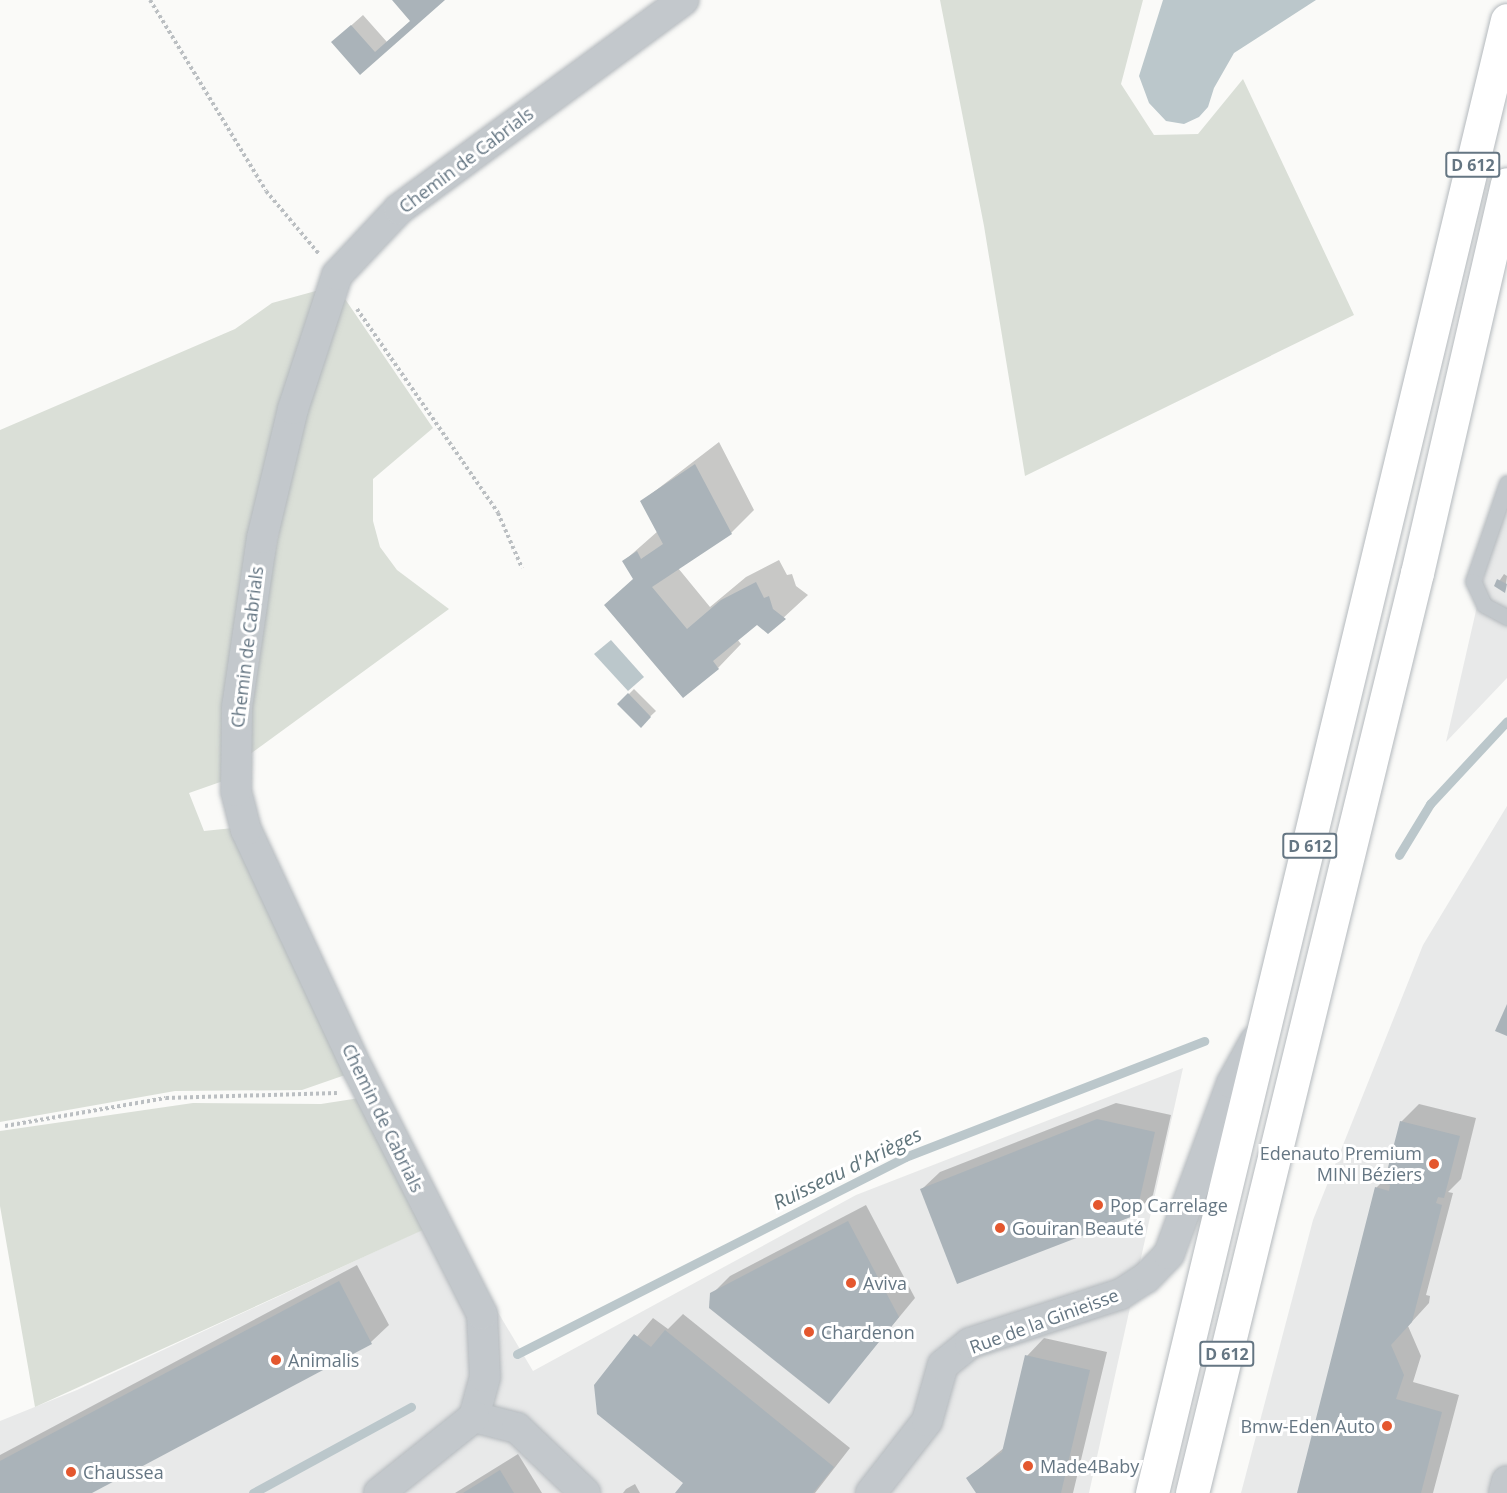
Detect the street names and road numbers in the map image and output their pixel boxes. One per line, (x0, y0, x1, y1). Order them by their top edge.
street label: Chemin de Cabrials (395, 102, 537, 218)
road number: D 612 (1444, 152, 1502, 178)
street label: Chemin de Cabrials (226, 565, 268, 729)
road number: D 612 (1282, 833, 1338, 859)
street label: Chemin de Cabrials (338, 1040, 428, 1196)
street label: Rue de la Ginieisse (967, 1284, 1121, 1358)
road number: D 612 (1198, 1341, 1256, 1367)

